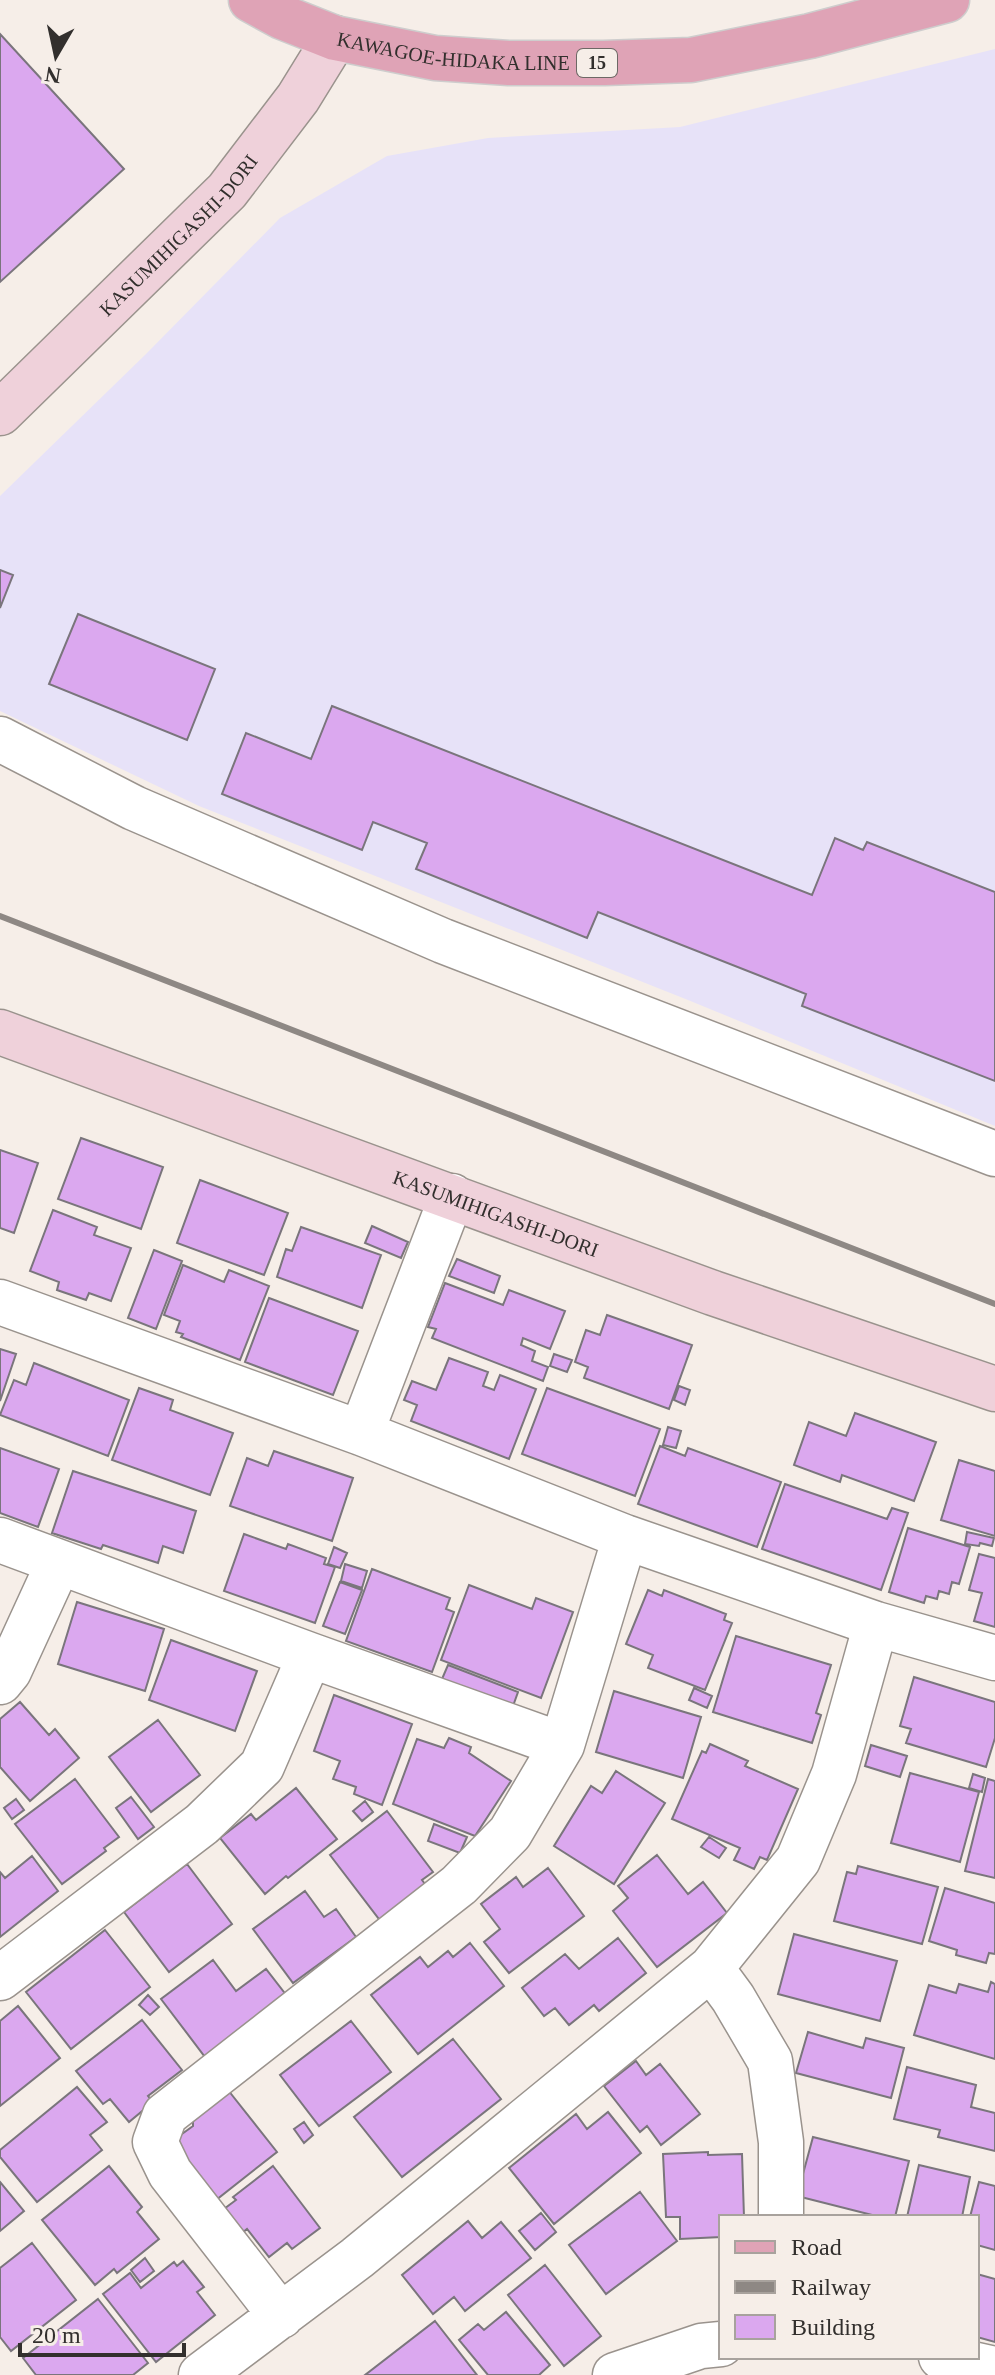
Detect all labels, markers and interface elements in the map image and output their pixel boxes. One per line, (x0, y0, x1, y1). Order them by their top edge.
north arrow (16, 16, 96, 96)
street label: KAWAGOE-HIDAKA LINE (335, 28, 570, 74)
road number: 15 (577, 49, 617, 77)
text: N (43, 62, 63, 89)
street label: KASUMIHIGASHI-DORI (95, 150, 262, 320)
street label: KASUMIHIGASHI-DORI (390, 1166, 601, 1261)
legend (719, 2215, 979, 2359)
text: Road (791, 2234, 842, 2260)
text: Railway (791, 2274, 871, 2300)
scale bar (20, 2307, 184, 2357)
text: Building (791, 2314, 875, 2340)
text: 20 m (32, 2322, 81, 2348)

